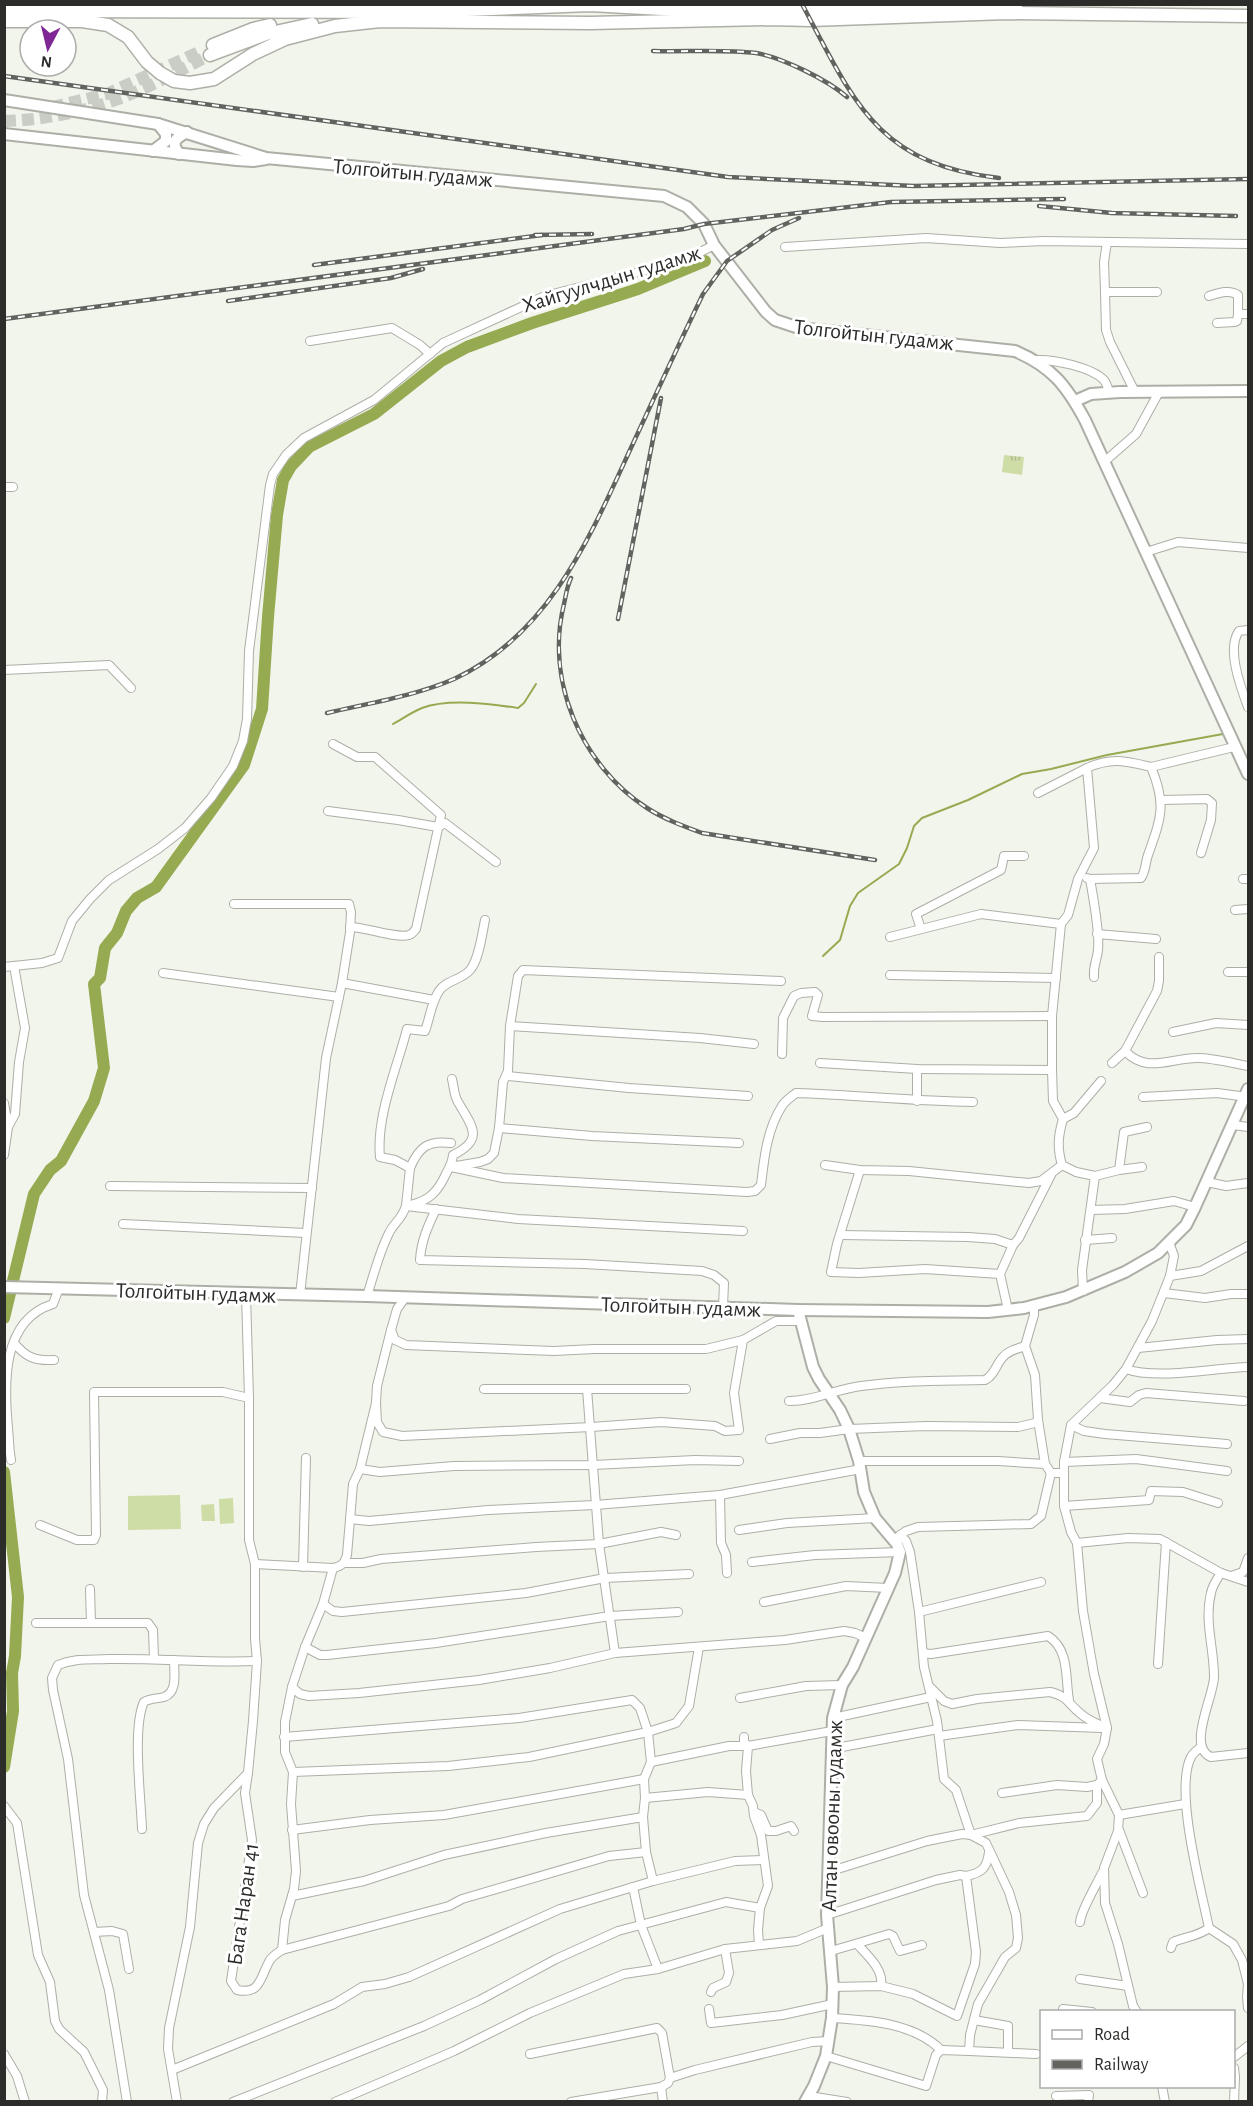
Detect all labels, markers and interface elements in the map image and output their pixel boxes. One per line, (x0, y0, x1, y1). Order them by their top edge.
north arrow (18, 18, 78, 78)
text: N (40, 53, 53, 71)
street label: Толгойтын гудамж (332, 155, 494, 191)
street label: Хайгуулчдын гудамж (519, 241, 703, 317)
street label: Толгойтын гудамж (793, 316, 955, 354)
street label: Толгойтын гудамж (116, 1279, 276, 1307)
street label: Толгойтын гудамж (601, 1293, 761, 1321)
street label: Алтан овооны гудамж (818, 1720, 846, 1912)
street label: Бага Наран 41 (224, 1841, 262, 1967)
legend (1040, 2010, 1235, 2088)
text: Road (1094, 2026, 1130, 2044)
text: Railway (1094, 2056, 1149, 2074)

